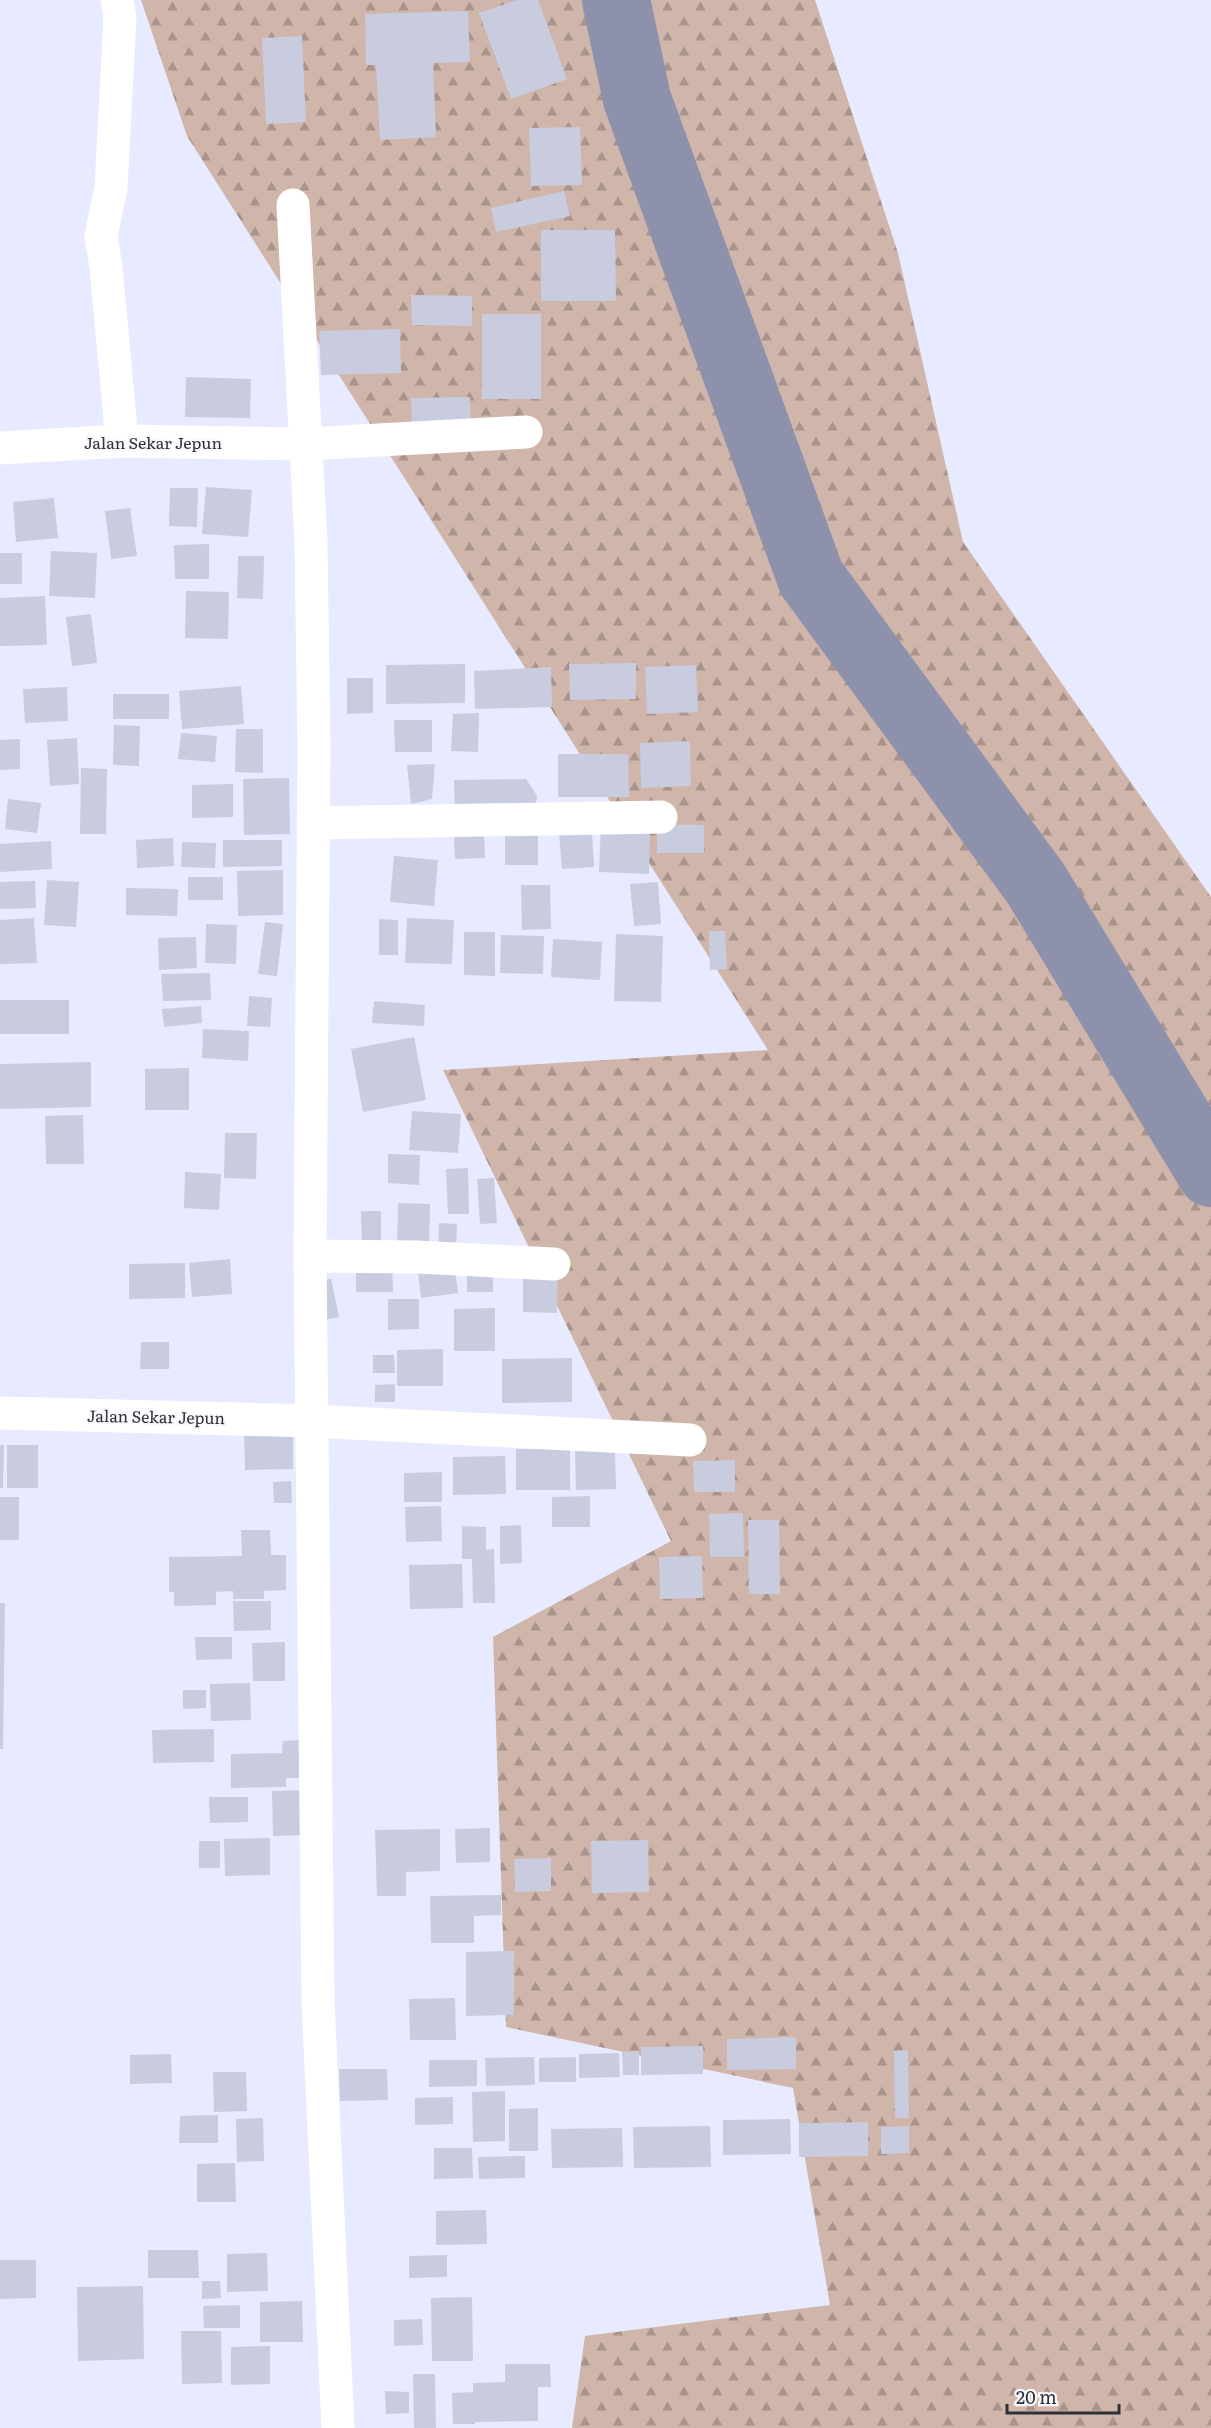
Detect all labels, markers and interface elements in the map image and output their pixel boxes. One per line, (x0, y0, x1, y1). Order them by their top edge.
street label: Jalan Sekar Jepun (84, 430, 222, 454)
street label: Jalan Sekar Jepun (87, 1403, 226, 1429)
scale bar (1007, 2377, 1120, 2415)
text: 20 m (1016, 2383, 1057, 2410)

